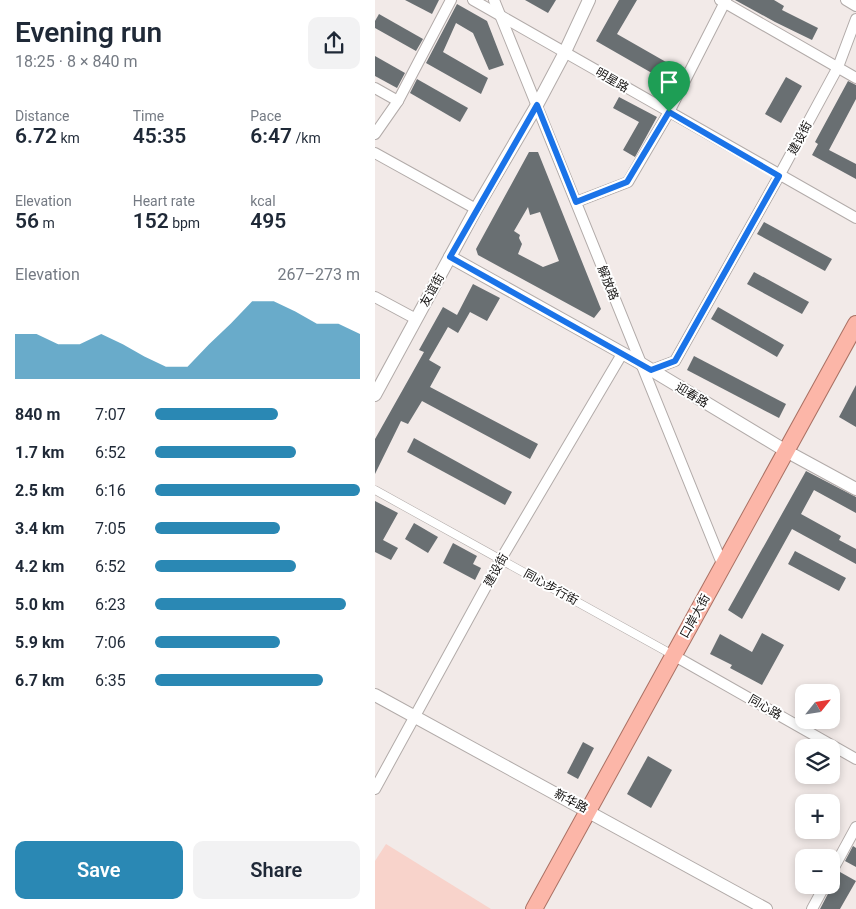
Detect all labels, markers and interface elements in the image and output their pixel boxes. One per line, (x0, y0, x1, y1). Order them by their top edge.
text: Evening run (15, 16, 162, 49)
button: share (308, 17, 360, 69)
text: 18:25 · 8 × 840 m (15, 52, 137, 71)
pin (648, 61, 690, 112)
street label: 明星路 (593, 65, 631, 95)
icon: arrive (655, 68, 683, 96)
text: Distance (15, 108, 70, 124)
text: Time (133, 108, 164, 124)
text: Pace (250, 108, 281, 124)
street label: 建设街 (785, 119, 815, 157)
text: 6.72 (15, 124, 57, 148)
text: 45:35 (133, 124, 186, 148)
text: 6:47 (250, 124, 292, 148)
text: km (57, 130, 80, 146)
text: /km (292, 130, 321, 146)
text: Elevation (15, 193, 72, 209)
text: Heart rate (133, 193, 195, 209)
text: kcal (250, 193, 276, 209)
text: 56 (15, 209, 39, 233)
text: 152 (133, 209, 169, 233)
text: 495 (250, 209, 286, 233)
text: m (39, 215, 55, 231)
text: bpm (169, 215, 200, 231)
street label: 解放路 (595, 264, 621, 302)
text: Elevation (15, 265, 80, 284)
text: 267–273 m (278, 265, 360, 284)
street label: 友谊街 (417, 271, 447, 309)
street label: 迎春路 (673, 380, 711, 410)
text: 840 m (15, 405, 60, 424)
text: 7:07 (95, 405, 126, 424)
text: 1.7 km (15, 443, 64, 462)
text: 6:52 (95, 443, 126, 462)
text: 2.5 km (15, 481, 64, 500)
text: 6:16 (95, 481, 126, 500)
text: 3.4 km (15, 519, 64, 538)
text: 7:05 (95, 519, 126, 538)
street label: 建设街 (481, 551, 511, 589)
text: 4.2 km (15, 557, 64, 576)
text: 6:52 (95, 557, 126, 576)
street label: 同心步行街 (521, 566, 581, 608)
street label: 口岸大街 (677, 592, 713, 640)
text: 5.0 km (15, 595, 64, 614)
text: 6:23 (95, 595, 126, 614)
text: 5.9 km (15, 633, 64, 652)
text: 7:06 (95, 633, 126, 652)
text: 6.7 km (15, 671, 64, 690)
text: 6:35 (95, 671, 126, 690)
north arrow (795, 684, 840, 729)
map controls (795, 684, 840, 894)
street label: 同心路 (746, 692, 784, 722)
button: layers (795, 739, 840, 784)
street label: 新华路 (552, 786, 590, 816)
button: + (795, 794, 840, 839)
button: Save (15, 841, 183, 899)
button: Share (193, 841, 360, 899)
button: − (795, 849, 840, 894)

